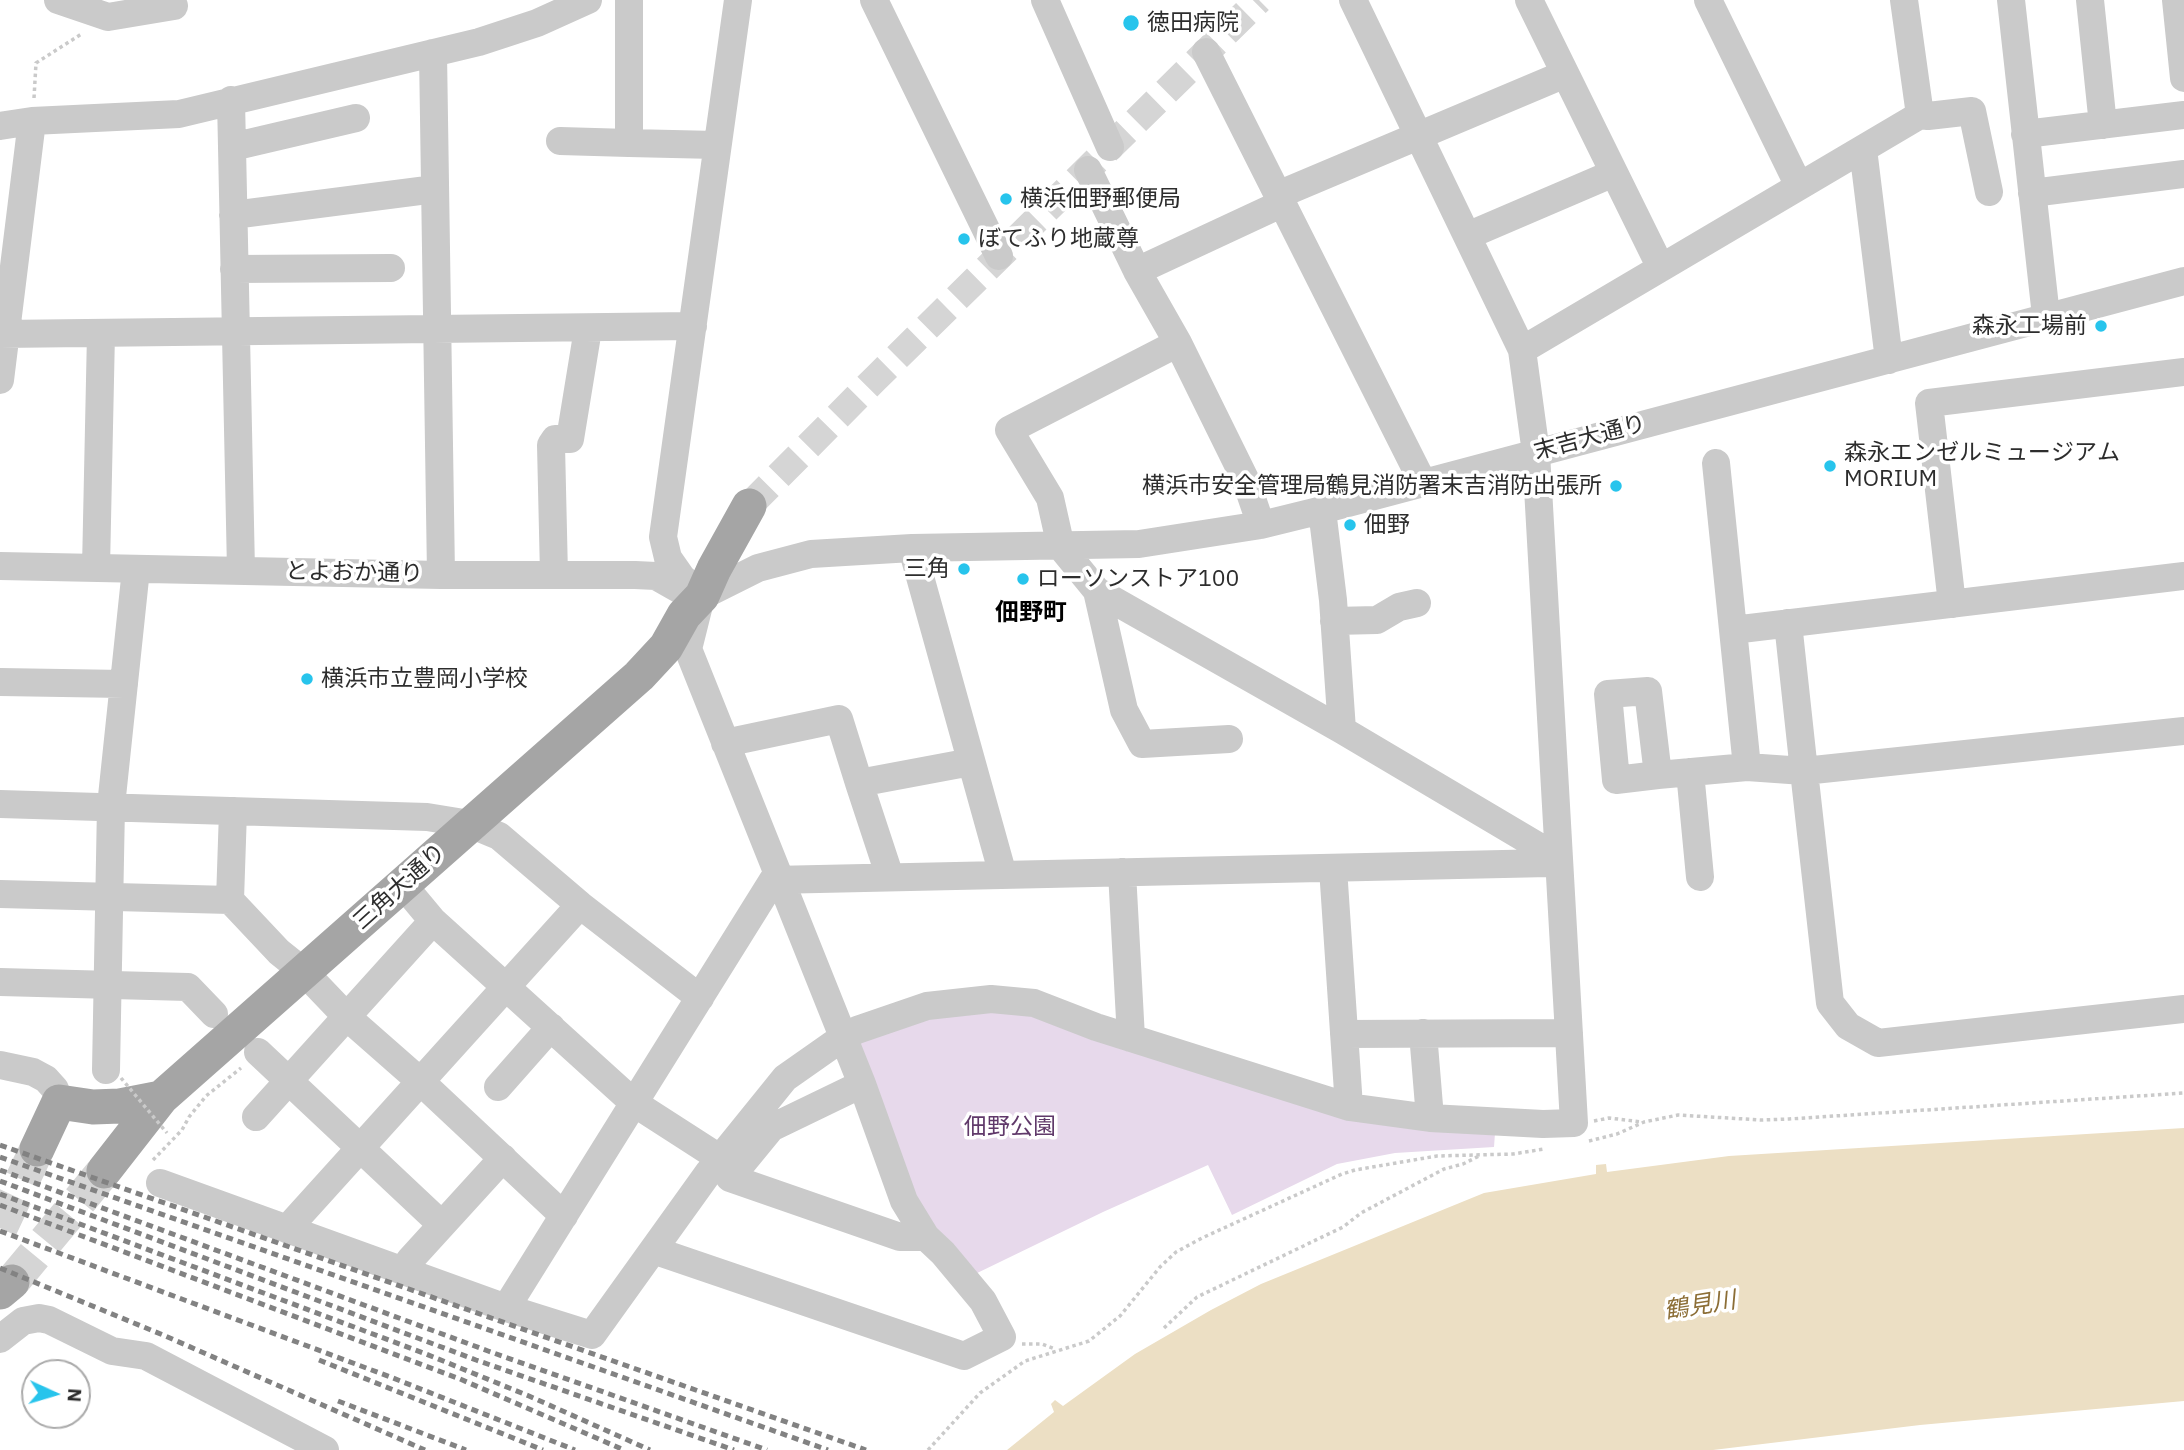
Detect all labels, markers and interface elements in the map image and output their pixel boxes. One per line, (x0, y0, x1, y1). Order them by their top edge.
place label: 徳田病院 (1147, 9, 1239, 37)
marker: 徳田病院 (1121, 13, 1141, 33)
place label: 横浜佃野郵便局 (1020, 185, 1181, 213)
marker: 横浜佃野郵便局 (998, 191, 1014, 207)
place label: ぼてふり地蔵尊 (978, 225, 1139, 253)
marker: ぼてふり地蔵尊 (956, 231, 972, 247)
place label: 森永工場前 (1972, 312, 2087, 340)
marker: 森永工場前 (2093, 318, 2109, 334)
street label: 末吉大通り (1531, 410, 1649, 466)
place label: 森永エンゼルミュージアム MORIUM (1844, 439, 2120, 493)
marker: 森永エンゼルミュージアム MORIUM (1822, 458, 1838, 474)
place label: 横浜市安全管理局鶴見消防署末吉消防出張所 (1142, 472, 1602, 500)
marker: 横浜市安全管理局鶴見消防署末吉消防出張所 (1608, 478, 1624, 494)
place label: 佃野 (1364, 511, 1410, 539)
marker: 佃野 (1342, 517, 1358, 533)
place label: 三角 (904, 555, 950, 583)
street label: とよおか通り (285, 558, 423, 588)
marker: 三角 (956, 561, 972, 577)
place label: ローソンストア100 (1037, 565, 1239, 593)
marker: ローソンストア100 (1015, 571, 1031, 587)
district label: 佃野町 (995, 599, 1067, 627)
place label: 横浜市立豊岡小学校 (321, 665, 528, 693)
marker: 横浜市立豊岡小学校 (299, 671, 315, 687)
street label: 三角大通り (348, 838, 452, 936)
park label: 佃野公園 (964, 1113, 1056, 1141)
water label: 鶴見川 (1662, 1286, 1738, 1326)
north arrow (21, 1359, 91, 1429)
text: N (63, 1388, 87, 1403)

